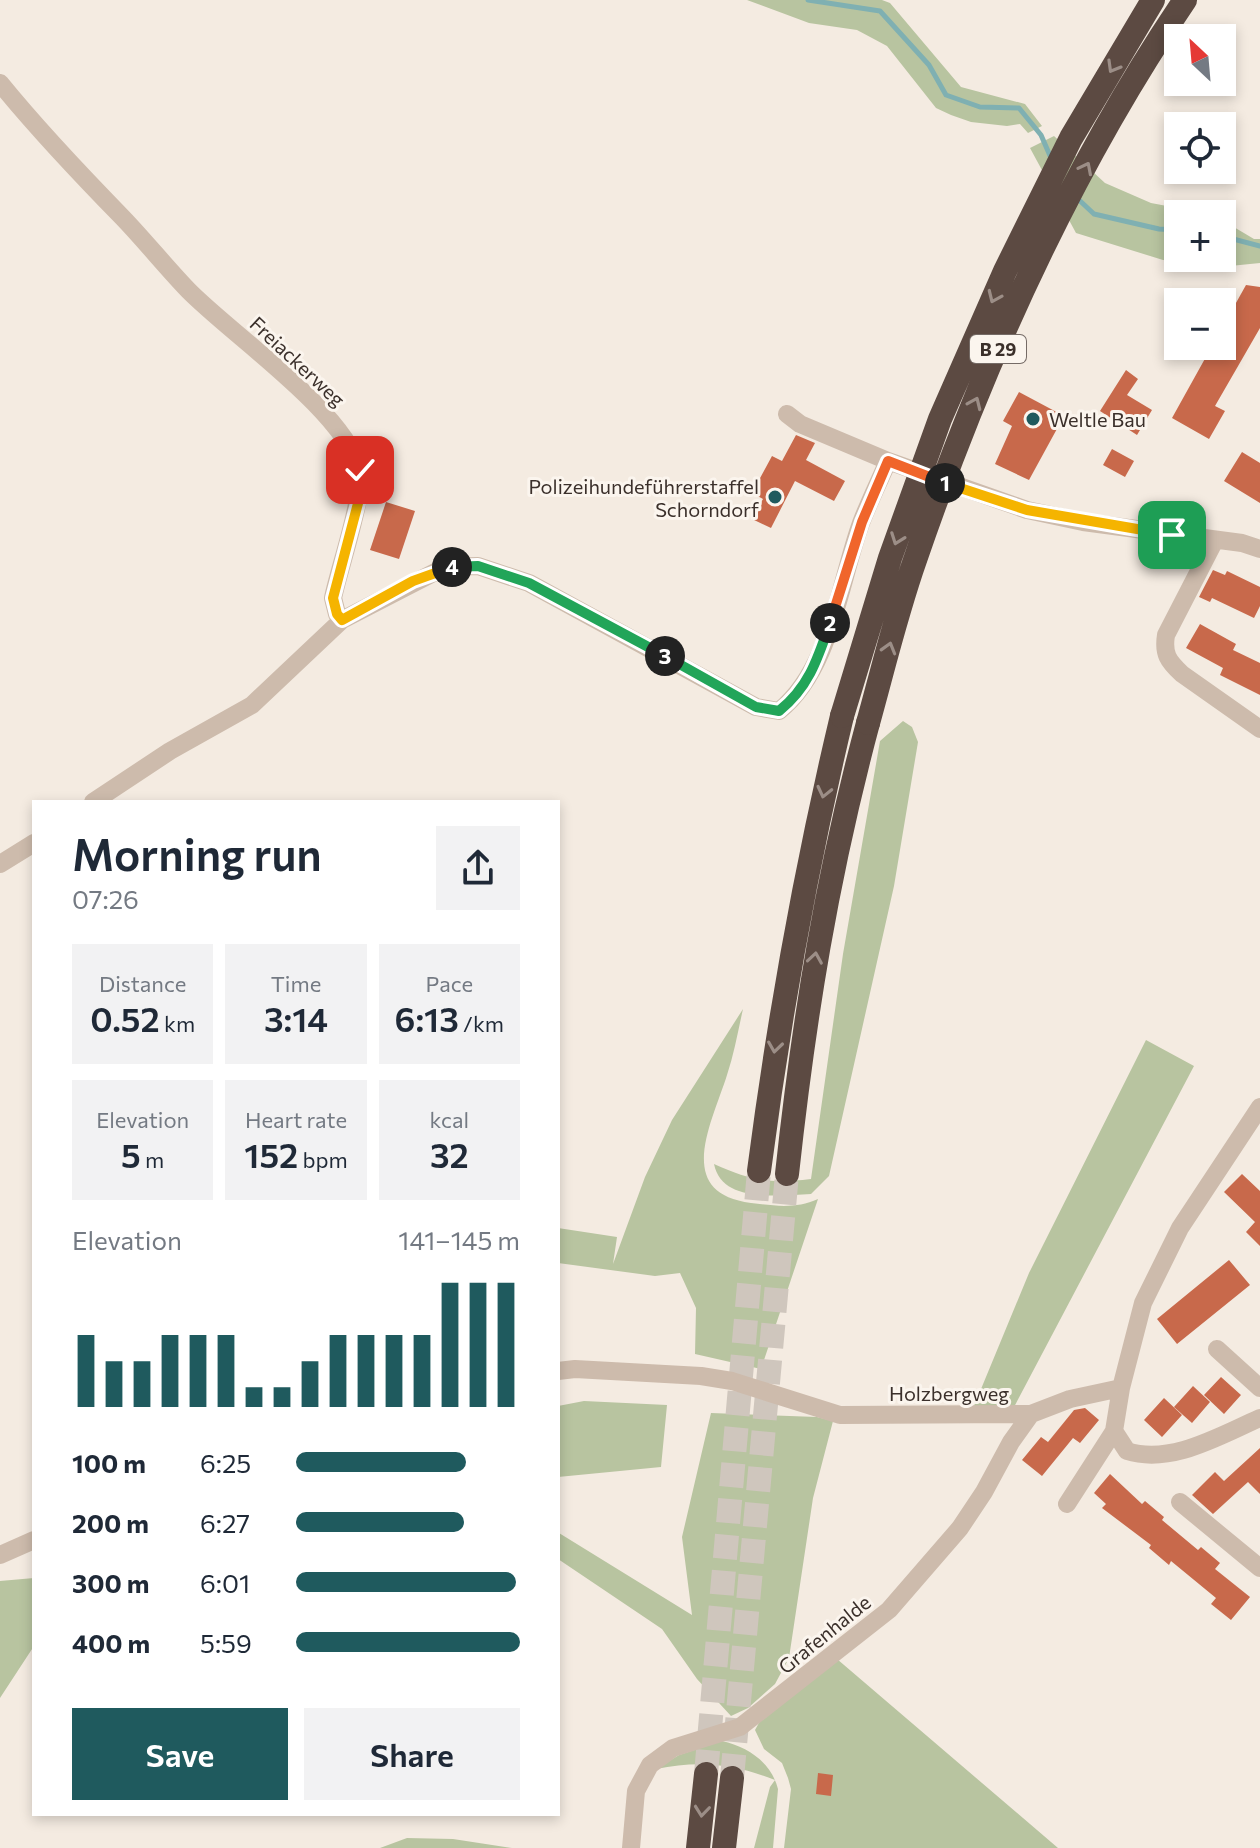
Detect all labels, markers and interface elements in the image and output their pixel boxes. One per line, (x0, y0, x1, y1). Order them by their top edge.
north arrow (1164, 24, 1236, 96)
map controls (1164, 24, 1236, 360)
one-way arrow (1107, 58, 1123, 73)
button: locate (1164, 112, 1236, 184)
one-way arrow (1076, 161, 1091, 176)
button: + (1164, 200, 1236, 272)
button: − (1164, 288, 1236, 360)
one-way arrow (987, 289, 1003, 304)
street label: Freiackerweg (246, 311, 350, 411)
road number: B 29 (970, 335, 1026, 363)
one-way arrow (965, 397, 981, 411)
place label: Weltle Bau (1049, 407, 1146, 431)
marker: Weltle Bau (1024, 410, 1042, 428)
pin (326, 436, 394, 504)
icon: check (338, 448, 382, 492)
pin: 1 (925, 463, 965, 503)
text: 1 (940, 469, 950, 496)
place label: Polizeihundeführerstaffel Schorndorf (528, 474, 759, 521)
marker: Polizeihundeführerstaffel Schorndorf (766, 488, 784, 506)
pin (1138, 501, 1206, 569)
icon: arrive (1150, 513, 1194, 557)
one-way arrow (890, 531, 907, 545)
pin: 4 (432, 547, 472, 587)
text: 4 (445, 553, 459, 580)
pin: 2 (810, 603, 850, 643)
text: 2 (824, 609, 836, 636)
pin: 3 (645, 636, 685, 676)
text: 3 (659, 642, 671, 669)
one-way arrow (880, 642, 896, 656)
one-way arrow (816, 785, 833, 799)
text: Morning run (72, 826, 322, 880)
button: share (436, 826, 520, 910)
text: 07:26 (72, 883, 139, 914)
one-way arrow (806, 951, 823, 965)
text: Distance (99, 970, 186, 997)
text: Time (271, 970, 321, 997)
text: Pace (425, 970, 473, 997)
text: 0.52 (90, 997, 160, 1039)
text: 3:14 (264, 997, 328, 1039)
text: 6:13 (395, 997, 459, 1039)
text: km (160, 1010, 195, 1037)
text: /km (459, 1010, 504, 1037)
one-way arrow (767, 1041, 784, 1054)
text: Elevation (96, 1106, 189, 1133)
text: Heart rate (245, 1106, 347, 1133)
text: kcal (430, 1106, 469, 1133)
text: 5 (121, 1133, 141, 1175)
text: 152 (244, 1133, 298, 1175)
text: 32 (430, 1133, 469, 1175)
text: m (141, 1146, 164, 1173)
text: bpm (298, 1146, 348, 1173)
text: Elevation (72, 1224, 182, 1255)
text: 141–145 m (398, 1224, 520, 1255)
street label: Holzbergweg (889, 1381, 1009, 1405)
text: 100 m (72, 1447, 146, 1478)
text: 6:25 (200, 1447, 251, 1478)
text: 200 m (72, 1507, 149, 1538)
text: 6:27 (200, 1507, 250, 1538)
text: 300 m (72, 1567, 149, 1598)
text: 6:01 (200, 1567, 250, 1598)
street label: Grafenhalde (773, 1590, 875, 1678)
text: 400 m (72, 1627, 150, 1658)
text: 5:59 (200, 1627, 252, 1658)
button: Save (72, 1708, 288, 1800)
button: Share (304, 1708, 520, 1800)
one-way arrow (693, 1805, 710, 1818)

